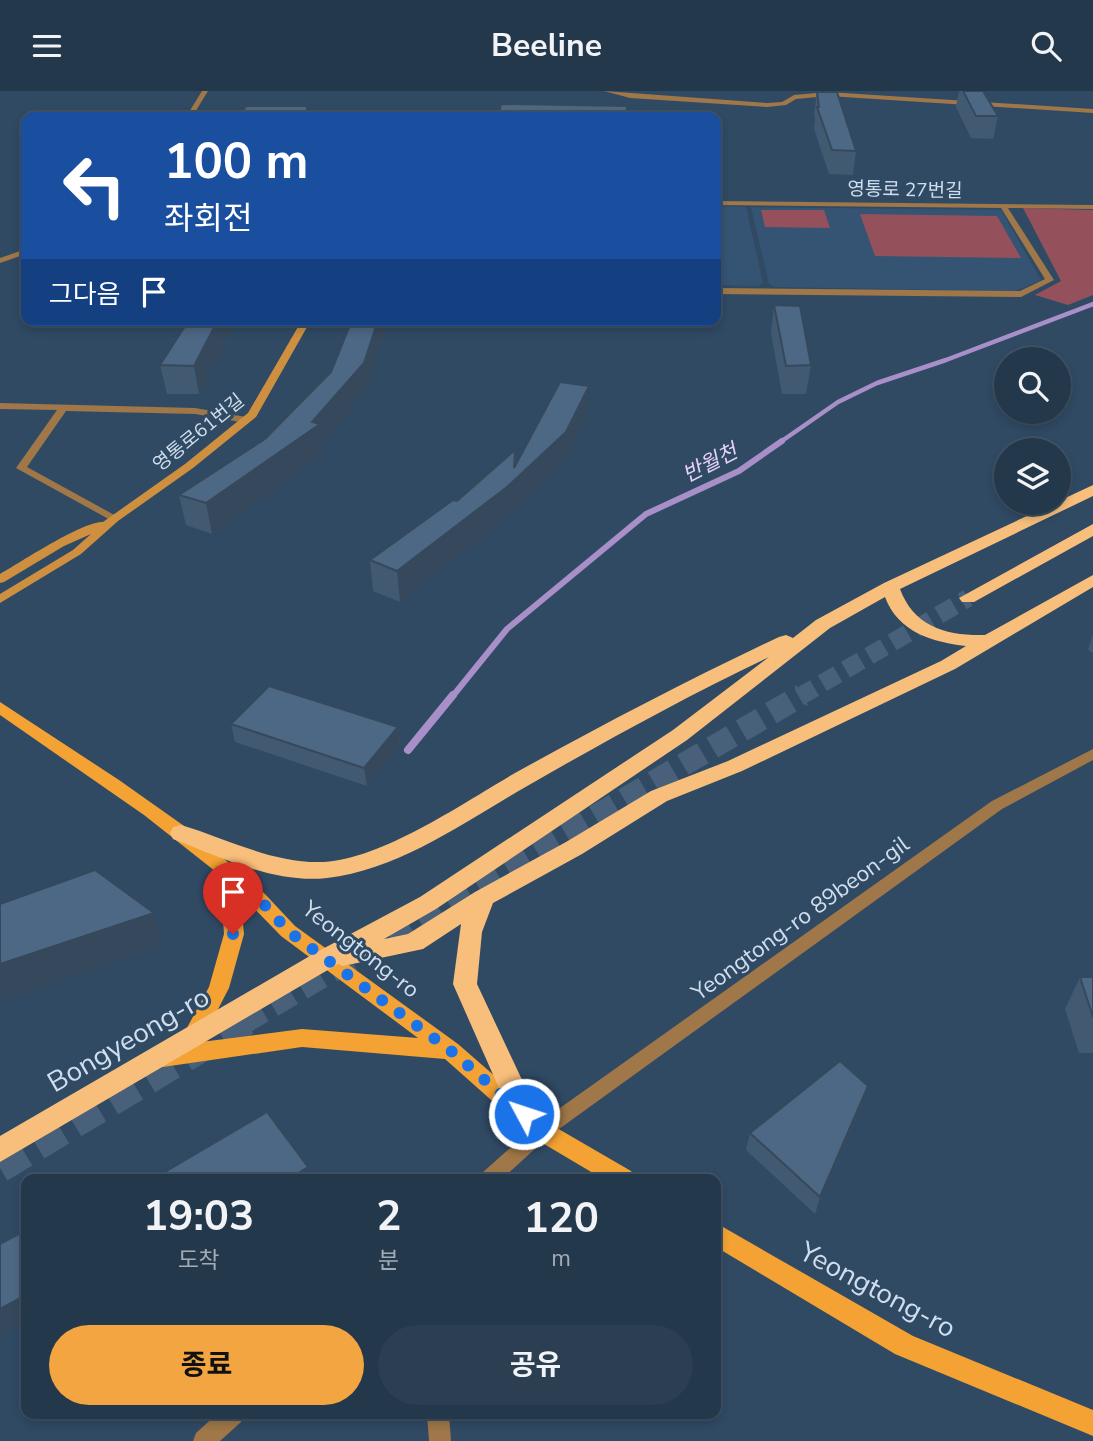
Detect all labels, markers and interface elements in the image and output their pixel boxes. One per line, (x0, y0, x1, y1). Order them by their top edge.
text: Beeline (491, 24, 602, 67)
icon: menu (28, 27, 66, 65)
icon: search (1027, 27, 1065, 65)
text: 100 m (164, 128, 308, 195)
icon: left (49, 140, 140, 231)
street label: 영통로 27번길 (847, 176, 963, 204)
text: 좌회전 (164, 197, 252, 240)
icon: arrive (135, 273, 173, 311)
text: 그다음 (49, 277, 121, 312)
map controls (994, 347, 1071, 515)
button: search (994, 347, 1071, 424)
street label: 영통로61번길 (148, 388, 250, 478)
water label: 반월천 (678, 436, 745, 489)
button: layers (994, 438, 1071, 515)
street label: Yeongtong-ro 89beon-gil (684, 829, 916, 1009)
pin (203, 862, 263, 934)
icon: arrive (214, 873, 252, 911)
street label: Yeongtong-ro (295, 893, 426, 1005)
street label: Bongyeong-ro (41, 978, 216, 1102)
position arrow (487, 1077, 561, 1151)
text: 19:03 (143, 1188, 254, 1245)
text: 2 (376, 1188, 401, 1245)
text: 120 (523, 1190, 599, 1247)
street label: Yeongtong-ro (792, 1232, 962, 1347)
text: m (551, 1243, 571, 1274)
text: 도착 (177, 1245, 220, 1276)
text: 분 (378, 1245, 399, 1276)
button: 종료 (49, 1325, 364, 1405)
button: 공유 (378, 1325, 693, 1405)

